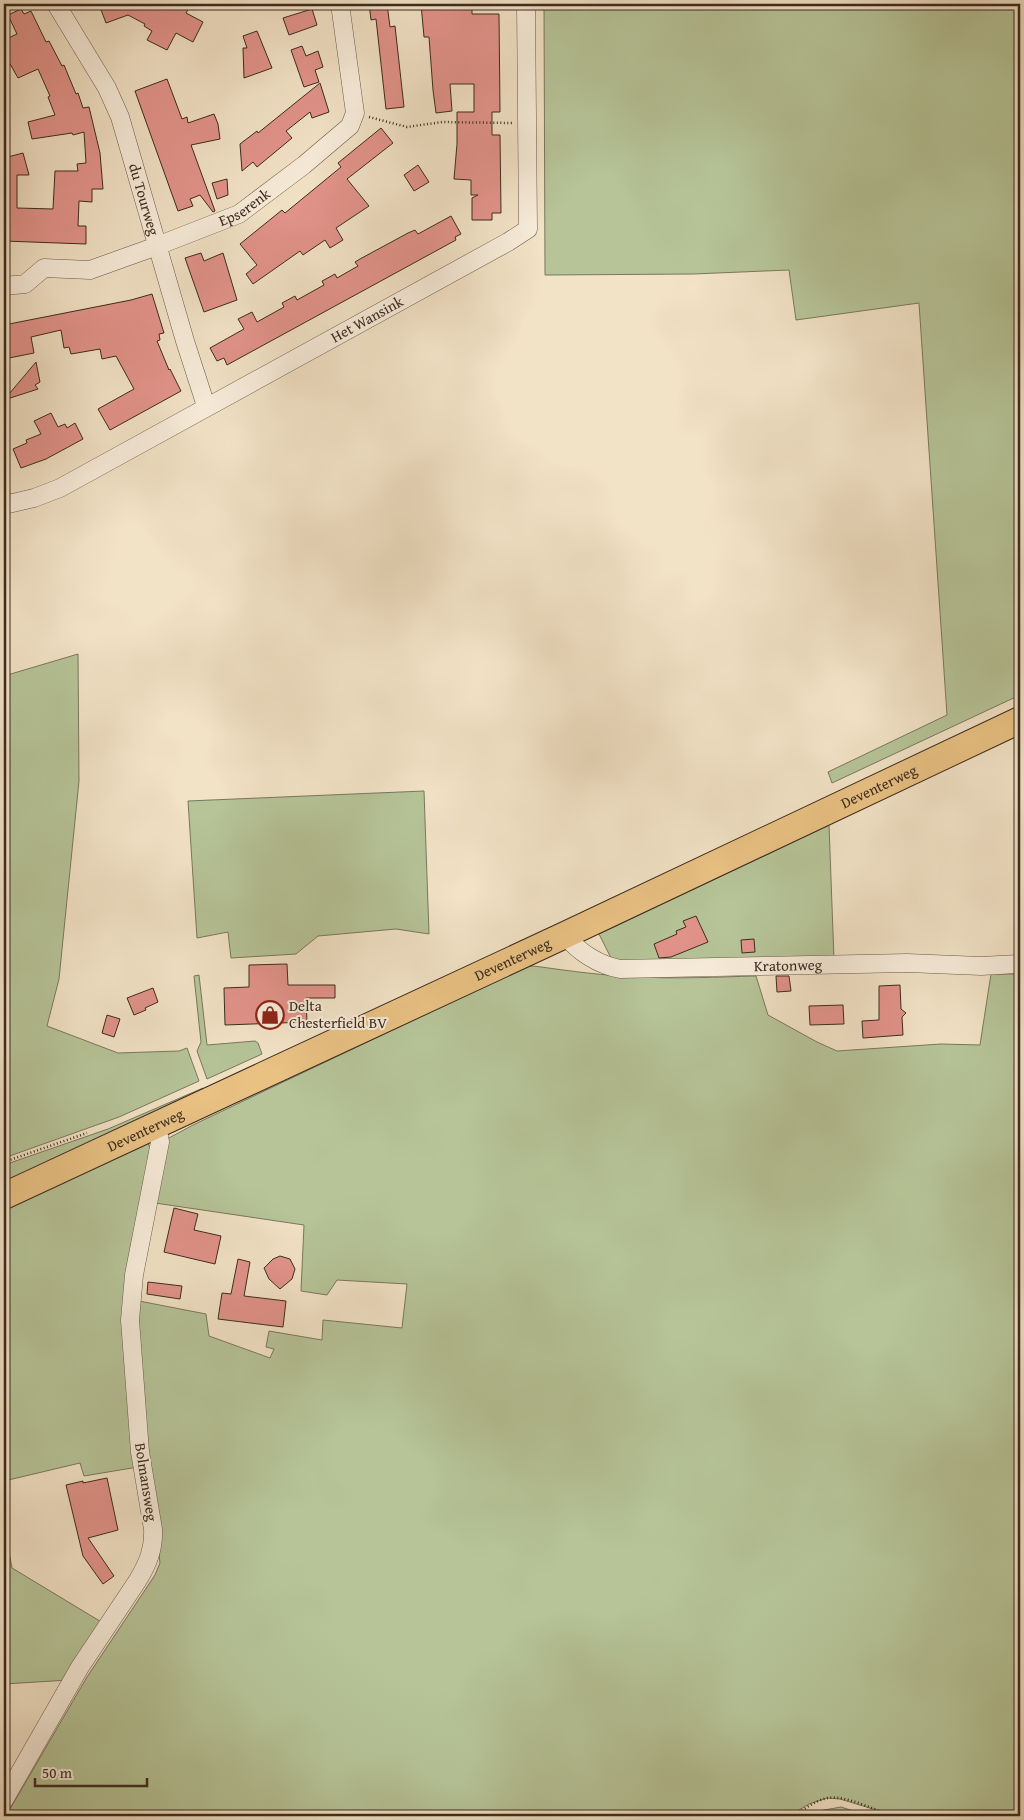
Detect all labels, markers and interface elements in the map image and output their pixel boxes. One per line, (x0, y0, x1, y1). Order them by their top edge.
street label: du Tourweg (124, 161, 165, 238)
street label: Epserenk (215, 183, 275, 231)
street label: Het Wansink (327, 290, 407, 347)
street label: Deventerweg (837, 759, 921, 813)
street label: Deventerweg (471, 932, 555, 986)
street label: Kratonweg (754, 954, 823, 976)
place label: Delta Chesterfield BV (289, 995, 387, 1033)
shop icon: Delta Chesterfield BV (255, 1000, 285, 1030)
street label: Deventerweg (104, 1103, 187, 1157)
street label: Bolmansweg (130, 1441, 163, 1523)
scale bar (35, 1755, 148, 1787)
text: 50 m (42, 1762, 73, 1783)

